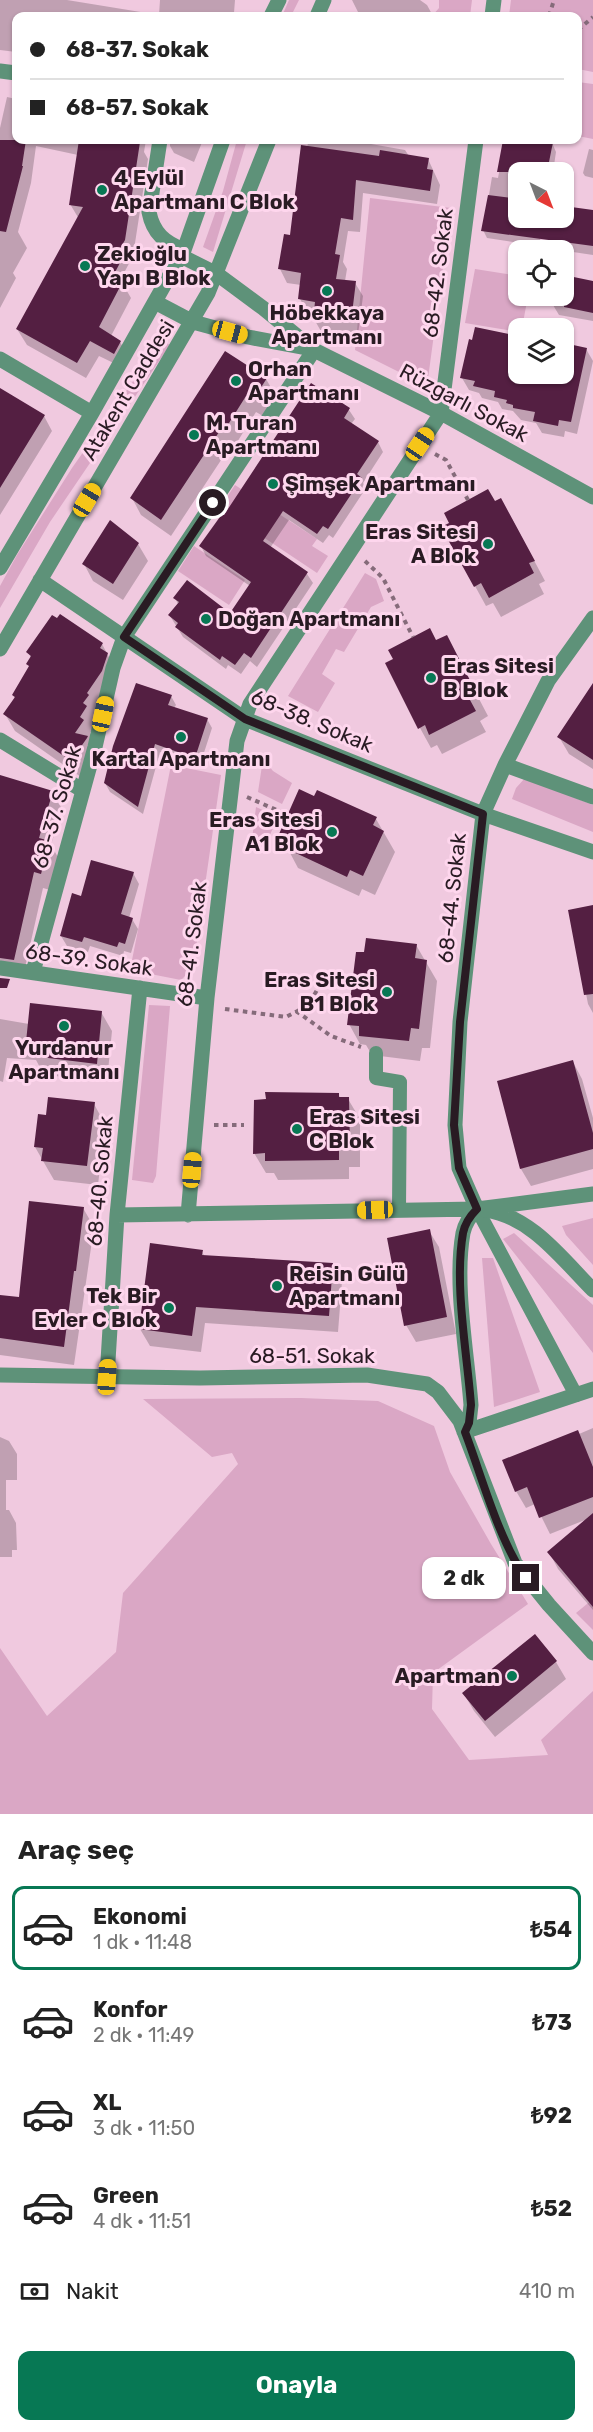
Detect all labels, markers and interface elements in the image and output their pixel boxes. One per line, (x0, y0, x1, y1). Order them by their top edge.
text: 68-37. Sokak (66, 36, 209, 63)
text: 68-57. Sokak (66, 94, 209, 121)
north arrow (508, 162, 574, 228)
map controls (508, 162, 574, 384)
place label: 4 Eylül Apartmanı C Blok (114, 165, 295, 214)
marker: 4 Eylül Apartmanı C Blok (95, 183, 109, 197)
street label: 68-42. Sokak (417, 207, 458, 339)
button: locate (508, 240, 574, 306)
place label: Zekioğlu Yapı B Blok (97, 241, 211, 290)
marker: Zekioğlu Yapı B Blok (78, 259, 92, 273)
marker: Höbekkaya Apartmanı (320, 284, 334, 298)
place label: Höbekkaya Apartmanı (269, 300, 385, 349)
street label: Atakent Caddesi (76, 315, 179, 465)
button: layers (508, 318, 574, 384)
car (210, 319, 250, 345)
place label: Orhan Apartmanı (248, 356, 359, 405)
street label: Rüzgarlı Sokak (395, 358, 533, 447)
marker: Orhan Apartmanı (229, 374, 243, 388)
place label: M. Turan Apartmanı (206, 410, 317, 459)
car (402, 424, 438, 464)
marker: M. Turan Apartmanı (187, 428, 201, 442)
place label: Şimşek Apartmanı (285, 471, 476, 496)
marker: Şimşek Apartmanı (266, 477, 280, 491)
car (70, 480, 104, 520)
route start (199, 489, 226, 516)
place label: Eras Sitesi A Blok (365, 519, 477, 568)
marker: Eras Sitesi A Blok (481, 537, 495, 551)
place label: Doğan Apartmanı (218, 606, 400, 631)
marker: Doğan Apartmanı (199, 612, 213, 626)
place label: Eras Sitesi B Blok (443, 653, 554, 702)
marker: Eras Sitesi B Blok (424, 671, 438, 685)
street label: 68-38. Sokak (247, 684, 377, 758)
car (90, 695, 116, 733)
marker: Kartal Apartmanı (174, 730, 188, 744)
street label: 68-37. Sokak (27, 743, 86, 871)
place label: Kartal Apartmanı (91, 746, 271, 771)
place label: Eras Sitesi A1 Blok (209, 807, 321, 856)
marker: Eras Sitesi A1 Blok (325, 825, 339, 839)
street label: 68-44. Sokak (432, 832, 471, 964)
street label: 68-41. Sokak (171, 880, 212, 1008)
street label: 68-39. Sokak (24, 938, 154, 981)
place label: Eras Sitesi B1 Blok (264, 967, 376, 1016)
marker: Eras Sitesi B1 Blok (380, 985, 394, 999)
marker: Yurdanur Apartmanı (57, 1019, 71, 1033)
place label: Yurdanur Apartmanı (8, 1035, 120, 1084)
place label: Eras Sitesi C Blok (309, 1104, 420, 1153)
street label: 68-40. Sokak (81, 1115, 118, 1247)
marker: Eras Sitesi C Blok (290, 1122, 304, 1136)
car (181, 1151, 203, 1189)
car (357, 1200, 393, 1220)
place label: Reisin Gülü Apartmanı (289, 1261, 406, 1310)
marker: Reisin Gülü Apartmanı (270, 1279, 284, 1293)
place label: Tek Bir Evler C Blok (34, 1283, 158, 1332)
marker: Tek Bir Evler C Blok (162, 1301, 176, 1315)
street label: 68-51. Sokak (249, 1343, 375, 1368)
car (97, 1358, 117, 1396)
callout: 2 dk (421, 1557, 505, 1599)
route end (512, 1564, 539, 1591)
text: 2 dk (443, 1566, 485, 1590)
place label: Apartman (395, 1663, 500, 1688)
marker: Apartman (505, 1669, 519, 1683)
text: Araç seç (18, 1834, 134, 1866)
icon: car (21, 1901, 75, 1955)
text: Ekonomi (93, 1903, 187, 1930)
text: ₺54 (530, 1916, 572, 1943)
text: 1 dk · 11:48 (93, 1930, 192, 1954)
icon: car (21, 1994, 75, 2048)
text: Konfor (93, 1996, 167, 2023)
text: ₺73 (532, 2009, 572, 2036)
text: 2 dk · 11:49 (93, 2023, 194, 2047)
icon: car (21, 2087, 75, 2141)
text: XL (93, 2089, 121, 2116)
text: ₺92 (531, 2102, 572, 2129)
text: 3 dk · 11:50 (93, 2116, 195, 2140)
icon: car (21, 2180, 75, 2234)
text: Green (93, 2182, 159, 2209)
text: ₺52 (531, 2195, 572, 2222)
text: 4 dk · 11:51 (93, 2209, 191, 2233)
icon: cash (18, 2275, 51, 2308)
text: Nakit (66, 2278, 119, 2305)
text: 410 m (519, 2279, 575, 2303)
button: Onayla (18, 2351, 575, 2420)

